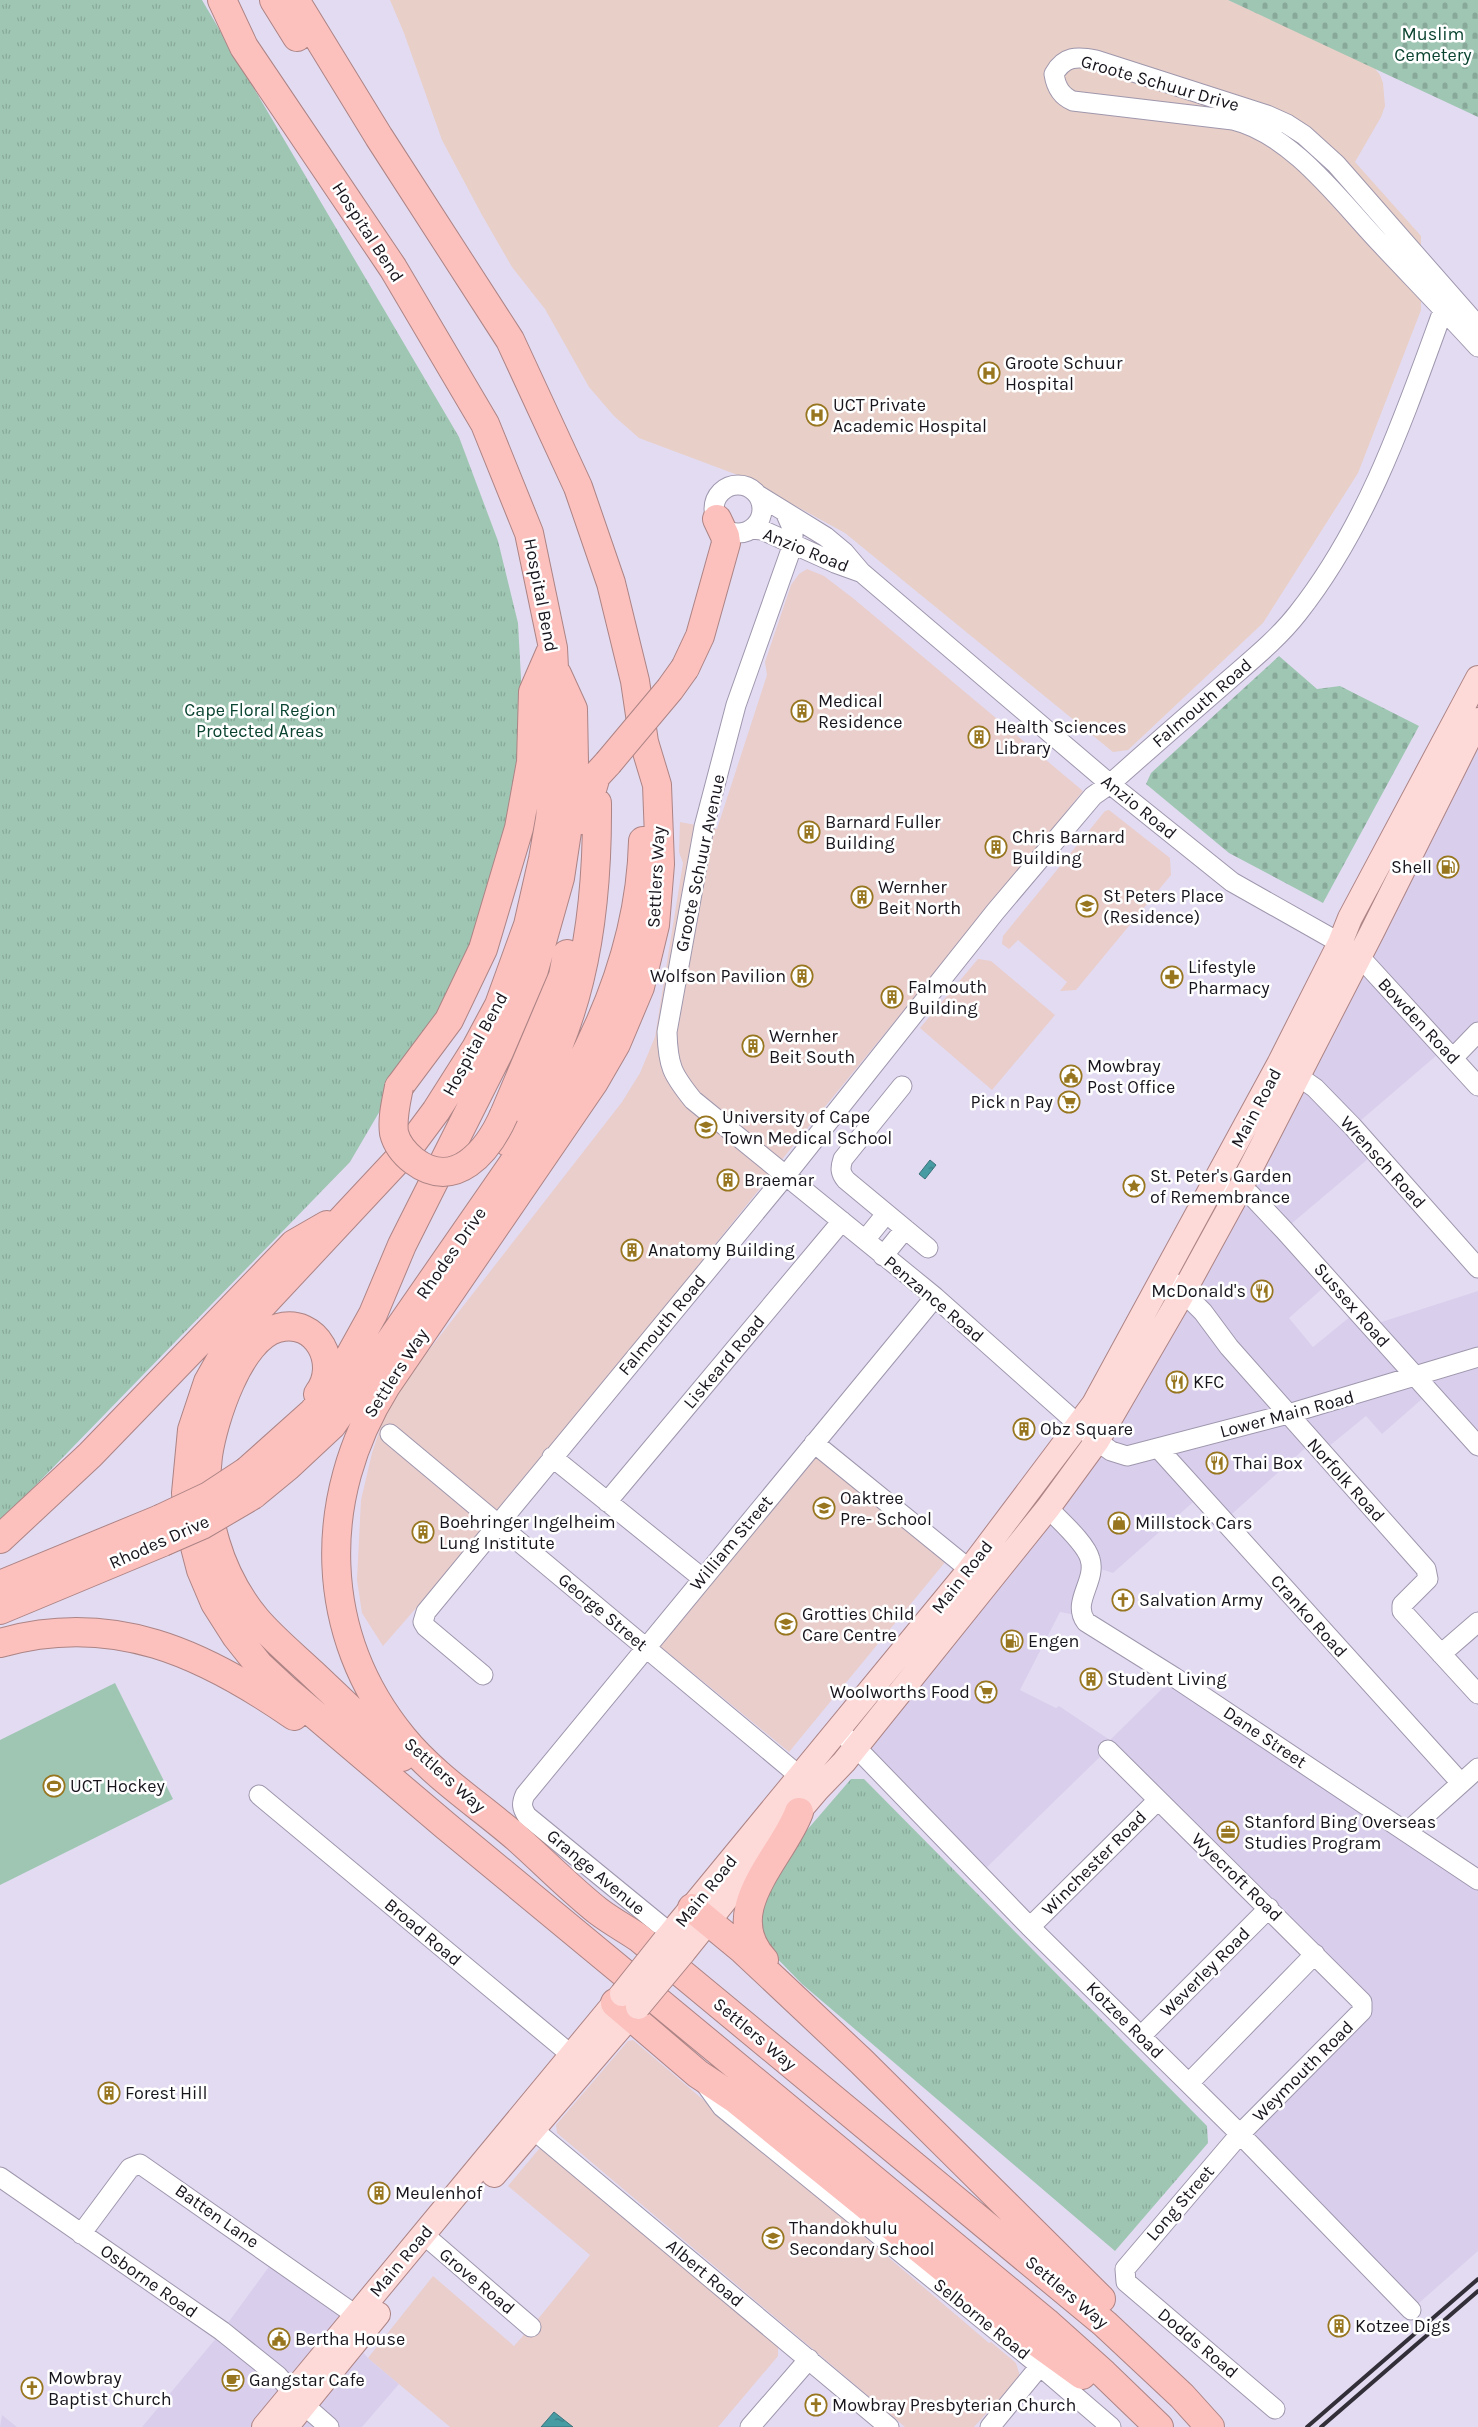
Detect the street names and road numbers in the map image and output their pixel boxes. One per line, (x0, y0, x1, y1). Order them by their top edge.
street label: Groote Schuur Drive (1078, 50, 1242, 116)
street label: Hospital Bend (327, 178, 409, 286)
street label: Anzio Road (760, 523, 852, 577)
street label: Hospital Bend (519, 536, 563, 654)
street label: Falmouth Road (1148, 654, 1256, 752)
street label: Anzio Road (1097, 770, 1181, 844)
street label: Groote Schuur Avenue (670, 772, 730, 954)
street label: Settlers Way (642, 825, 670, 929)
street label: Bowden Road (1373, 973, 1465, 1069)
street label: Hospital Bend (437, 988, 513, 1100)
street label: Main Road (1226, 1064, 1286, 1152)
street label: Wrensch Road (1336, 1111, 1430, 1213)
street label: Rhodes Drive (411, 1203, 491, 1303)
street label: Penzance Road (880, 1251, 988, 1347)
street label: Sussex Road (1309, 1258, 1395, 1352)
street label: Falmouth Road (613, 1270, 711, 1380)
street label: Liskeard Road (678, 1311, 770, 1413)
street label: Settlers Way (359, 1324, 433, 1422)
street label: Lower Main Road (1217, 1385, 1357, 1443)
street label: Norfolk Road (1303, 1433, 1389, 1527)
street label: William Street (685, 1491, 777, 1595)
street label: Rhodes Drive (105, 1510, 213, 1574)
street label: Main Road (927, 1536, 997, 1618)
street label: George Street (554, 1568, 652, 1656)
street label: Cranko Road (1266, 1570, 1352, 1662)
street label: Dane Street (1219, 1701, 1311, 1773)
street label: Settlers Way (400, 1733, 491, 1818)
street label: Winchester Road (1037, 1806, 1151, 1920)
street label: Grange Avenue (542, 1824, 650, 1920)
street label: Wyecroft Road (1187, 1828, 1287, 1926)
street label: Main Road (670, 1850, 742, 1932)
street label: Broad Road (380, 1893, 466, 1971)
street label: Weverley Road (1156, 1923, 1254, 2021)
street label: Kotzee Road (1082, 1977, 1168, 2063)
street label: Settlers Way (709, 1993, 802, 2076)
street label: Weymouth Road (1248, 2016, 1358, 2126)
street label: Long Street (1141, 2161, 1219, 2245)
street label: Batten Lane (171, 2179, 263, 2253)
street label: Main Road (365, 2221, 437, 2301)
street label: Albert Road (662, 2234, 748, 2312)
street label: Osborne Road (96, 2239, 202, 2323)
street label: Grove Road (435, 2243, 519, 2319)
street label: Settlers Way (1021, 2251, 1114, 2334)
street label: Selborne Road (929, 2273, 1035, 2365)
street label: Dodds Road (1153, 2303, 1243, 2383)

